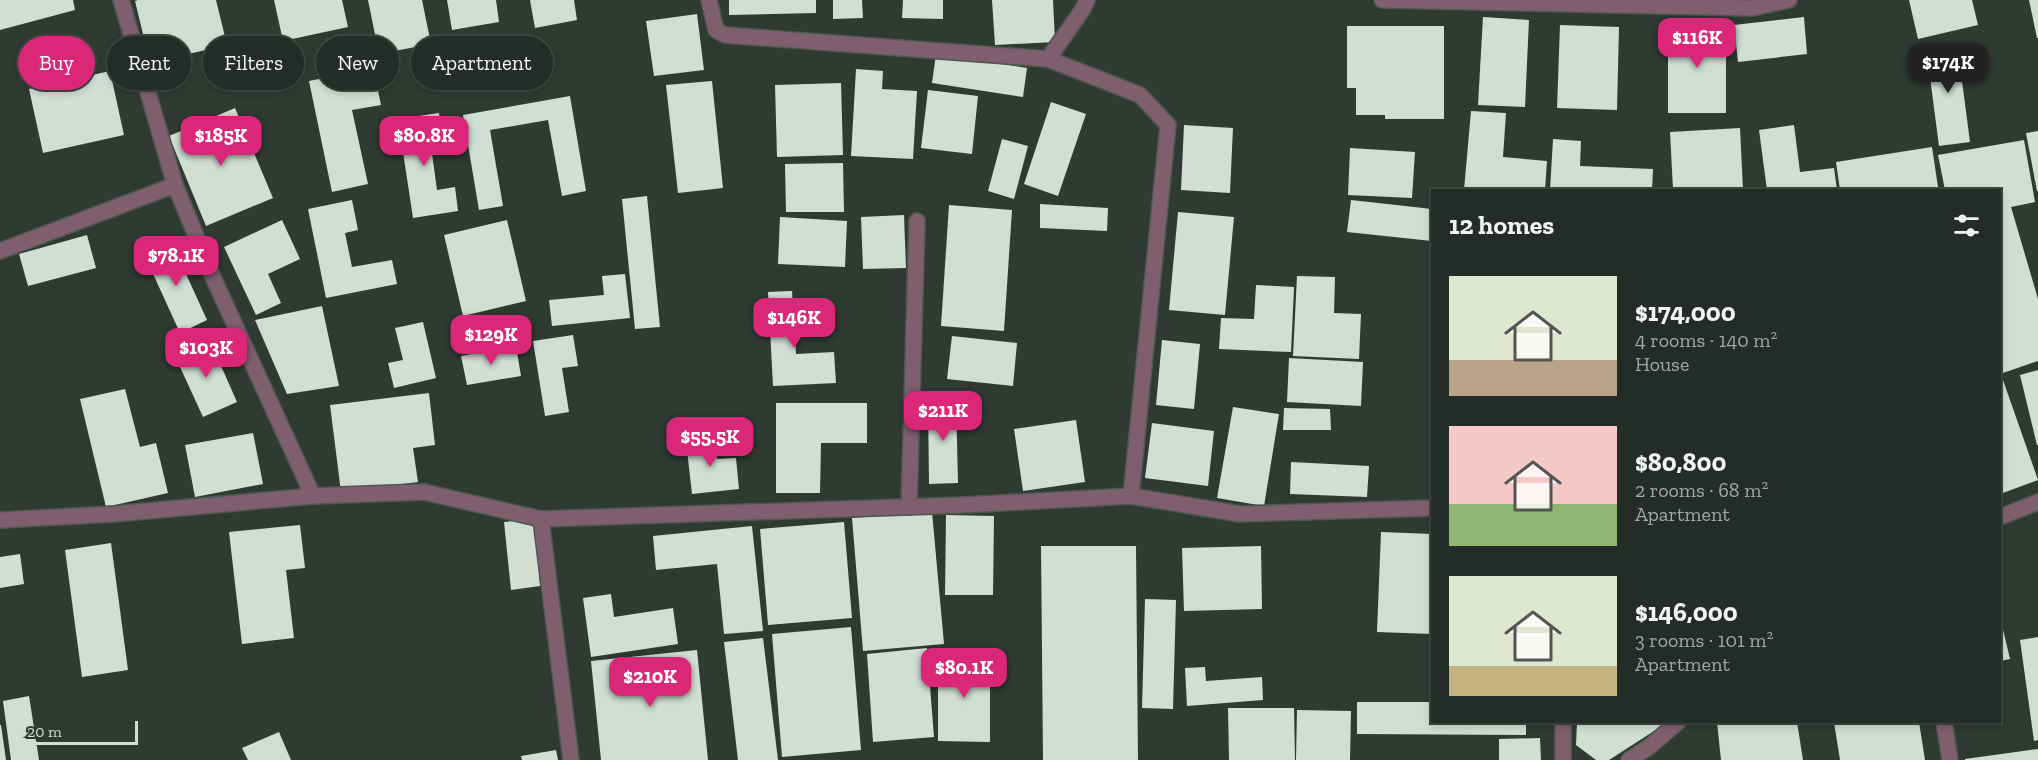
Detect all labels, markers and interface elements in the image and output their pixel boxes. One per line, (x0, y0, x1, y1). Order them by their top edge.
pin: $116K (1655, 18, 1739, 69)
text: $116K (1672, 25, 1722, 49)
chip: Buy (18, 36, 95, 90)
chip: Rent (107, 36, 191, 90)
chip: Filters (203, 36, 304, 90)
chip: New (316, 36, 399, 90)
chip: Apartment (411, 36, 553, 90)
pin: $174K (1906, 43, 1990, 94)
text: $174K (1922, 50, 1974, 74)
pin: $185K (179, 116, 263, 167)
pin: $80.8K (375, 116, 473, 167)
text: $185K (195, 123, 247, 147)
text: $80.8K (394, 123, 454, 147)
text: 12 homes (1449, 209, 1554, 241)
icon: filters (1950, 209, 1983, 242)
pin: $78.1K (127, 236, 225, 287)
text: $78.1K (148, 243, 204, 267)
text: $174,000 (1635, 296, 1736, 328)
pin: $146K (752, 298, 836, 349)
icon: home (1497, 300, 1569, 372)
text: $146K (767, 305, 821, 329)
pin: $129K (449, 315, 533, 366)
text: $129K (465, 322, 517, 346)
pin: $103K (164, 328, 248, 379)
text: 4 rooms · 140 m² (1635, 328, 1777, 352)
text: $103K (179, 335, 233, 359)
text: House (1635, 352, 1689, 376)
pin: $211K (901, 391, 985, 442)
text: $211K (918, 398, 968, 422)
pin: $55.5K (661, 417, 759, 468)
text: $55.5K (680, 424, 740, 448)
text: $80,800 (1635, 446, 1727, 478)
icon: home (1497, 450, 1569, 522)
text: 2 rooms · 68 m² (1635, 478, 1768, 502)
text: Apartment (1635, 502, 1730, 526)
text: $146,000 (1635, 596, 1738, 628)
icon: home (1497, 600, 1569, 672)
text: 3 rooms · 101 m² (1635, 628, 1773, 652)
pin: $80.1K (915, 648, 1013, 699)
text: Apartment (1635, 652, 1730, 676)
text: $80.1K (935, 655, 993, 679)
pin: $210K (608, 657, 692, 708)
text: $210K (623, 664, 677, 688)
scale bar (18, 718, 138, 746)
text: 20 m (27, 722, 62, 741)

